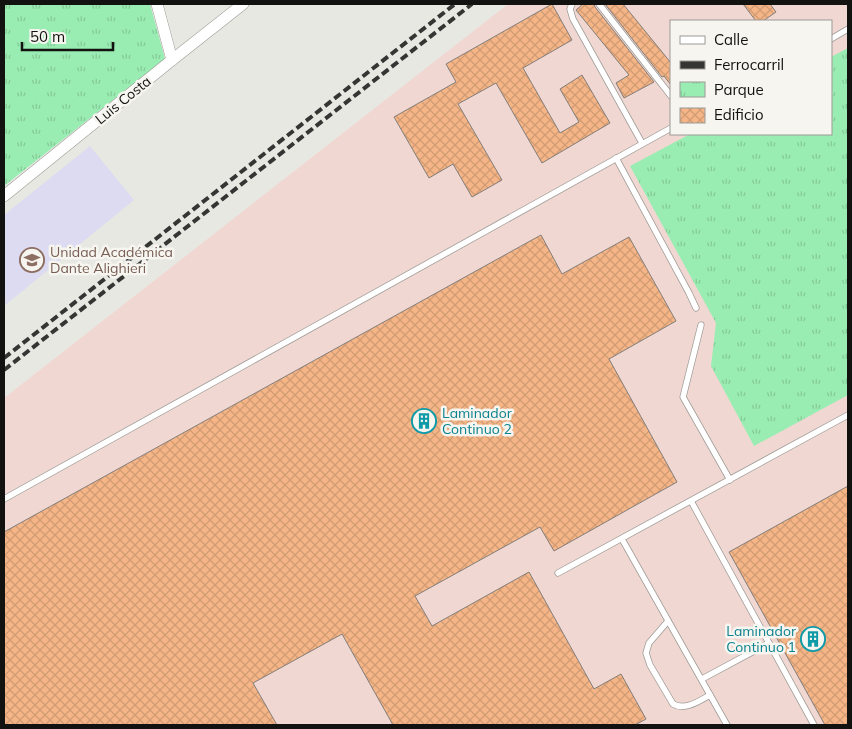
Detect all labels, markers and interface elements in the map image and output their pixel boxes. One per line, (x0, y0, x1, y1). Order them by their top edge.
scale bar (22, 20, 114, 52)
legend (670, 20, 832, 135)
text: 50 m (30, 27, 65, 46)
text: Calle (714, 30, 748, 49)
text: Ferrocarril (714, 55, 784, 74)
street label: Luis Costa (91, 72, 155, 128)
text: Parque (714, 80, 764, 99)
text: Edificio (714, 105, 764, 124)
place label: Unidad Académica Dante Alighieri (50, 243, 173, 277)
school or university icon: Unidad Académica Dante Alighieri (19, 247, 45, 273)
place label: Laminador Continuo 2 (442, 404, 513, 438)
building icon: Laminador Continuo 2 (411, 408, 437, 434)
place label: Laminador Continuo 1 (726, 622, 797, 656)
building icon: Laminador Continuo 1 (800, 626, 826, 652)

